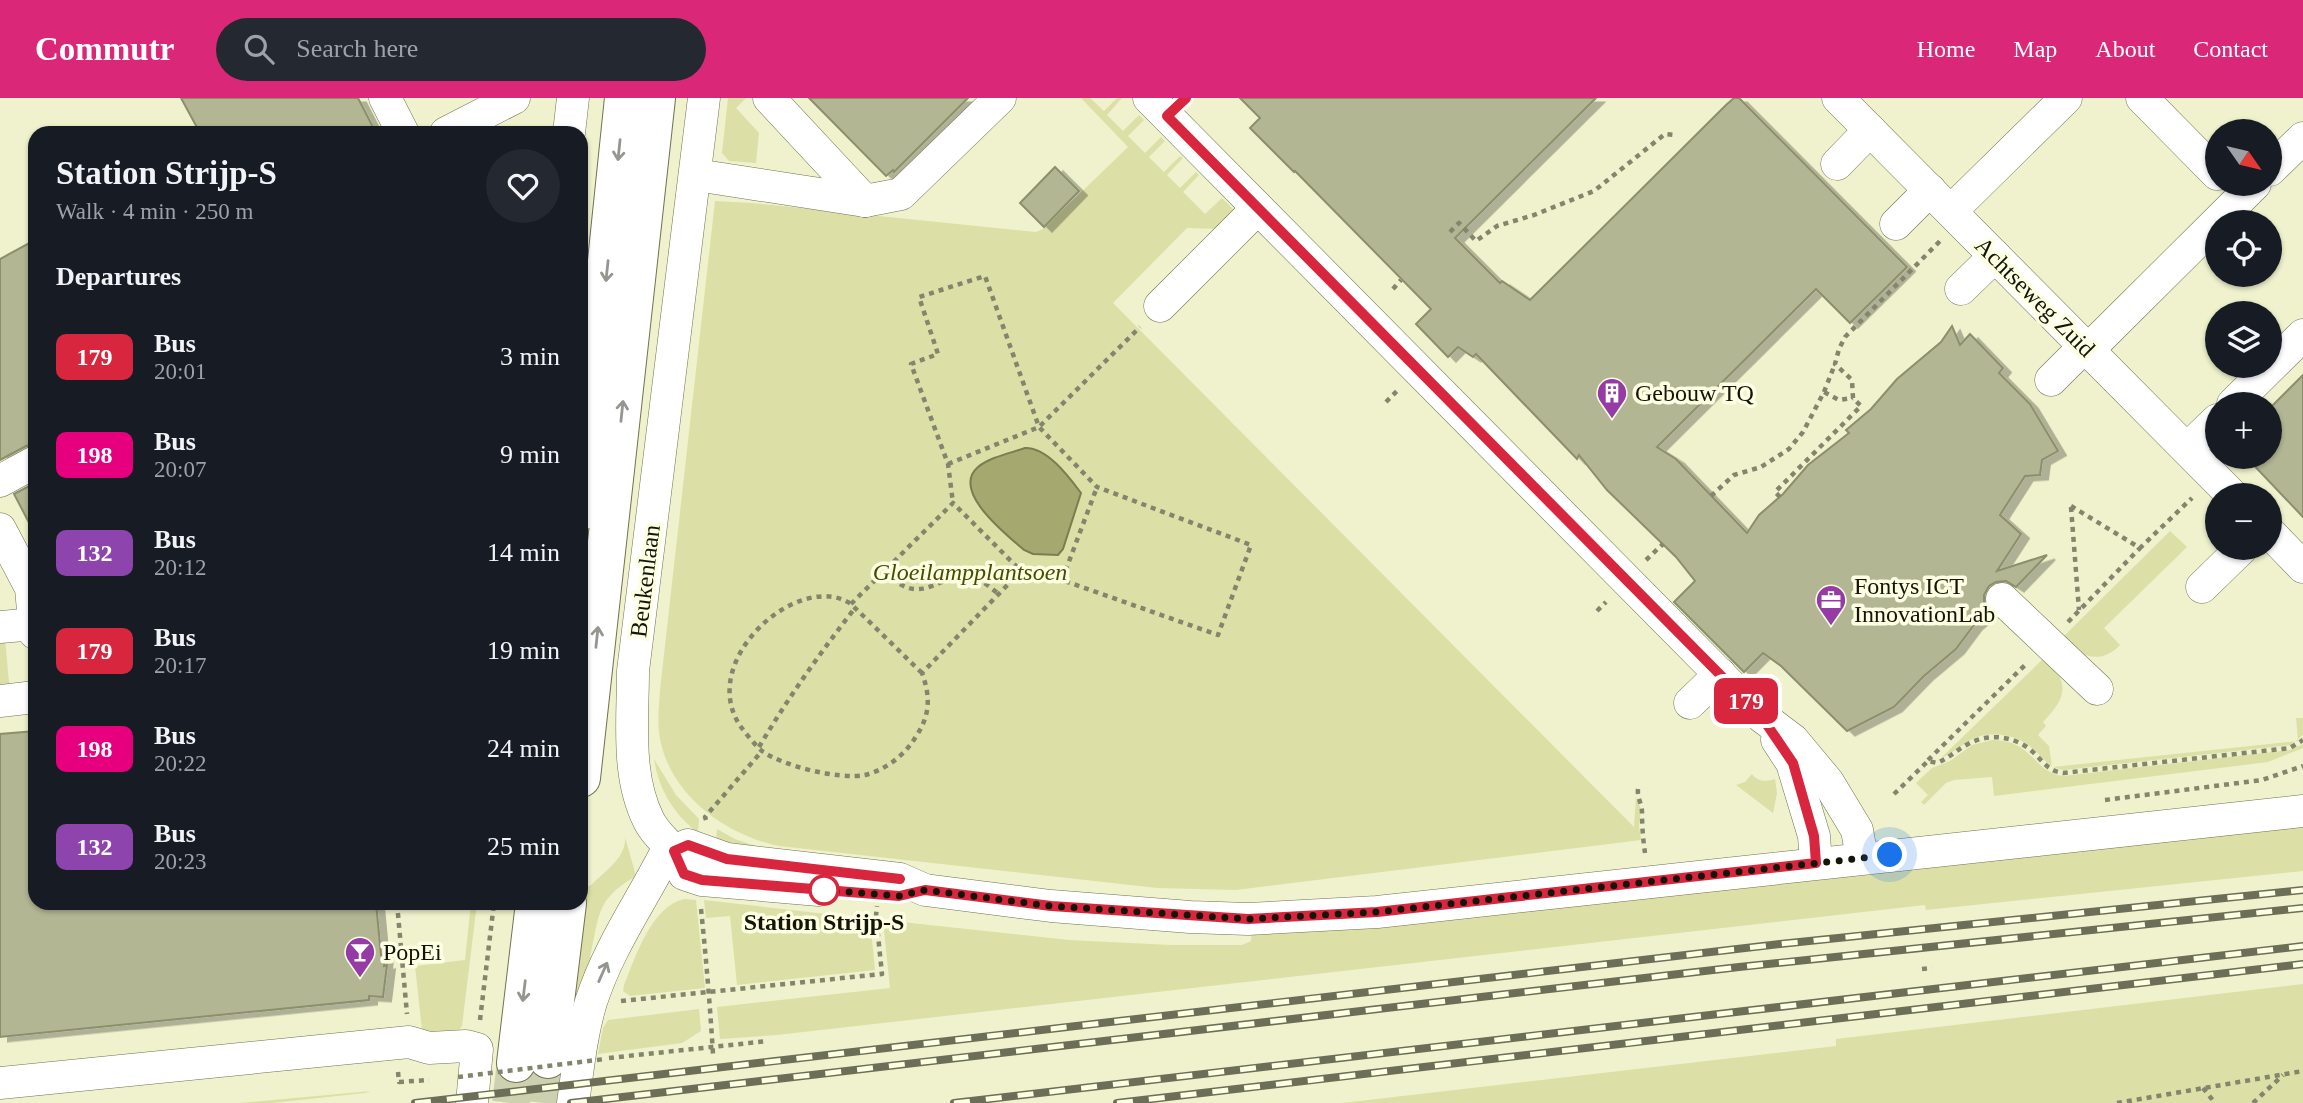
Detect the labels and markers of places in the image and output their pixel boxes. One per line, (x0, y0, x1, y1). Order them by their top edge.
building icon: Gebouw TQ (1595, 376, 1629, 420)
place label: Gebouw TQ (1635, 380, 1754, 406)
place label: Fontys ICT InnovationLab (1854, 573, 1995, 627)
office icon: Fontys ICT InnovationLab (1814, 583, 1848, 627)
marker: Station Strijp-S (809, 875, 839, 905)
place label: Station Strijp-S (744, 909, 904, 935)
bar icon: PopEi (343, 935, 377, 979)
place label: PopEi (383, 939, 442, 965)

